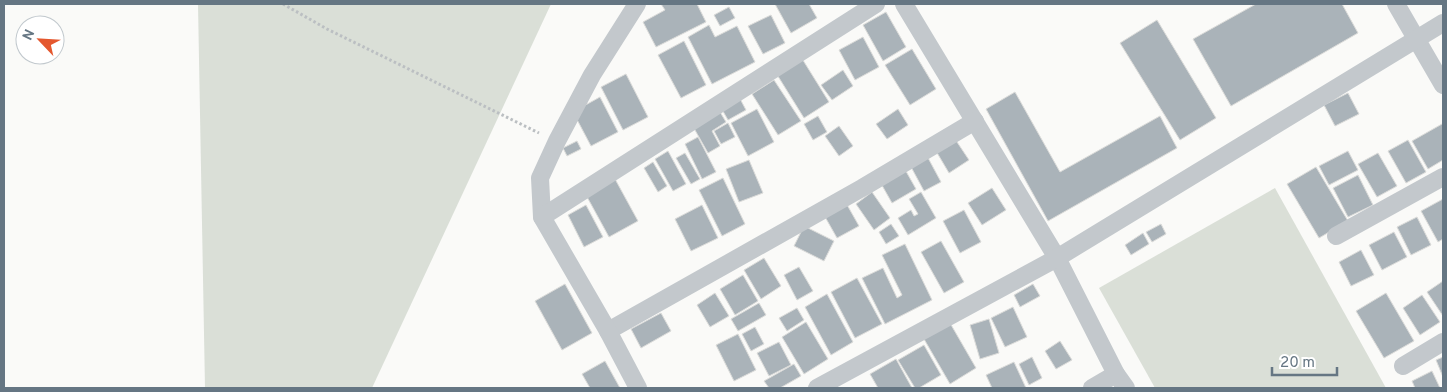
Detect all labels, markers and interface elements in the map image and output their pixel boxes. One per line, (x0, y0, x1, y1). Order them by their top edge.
north arrow (15, 15, 65, 65)
text: N (20, 27, 39, 43)
scale bar (1272, 344, 1337, 376)
text: 20 m (1280, 354, 1315, 373)

